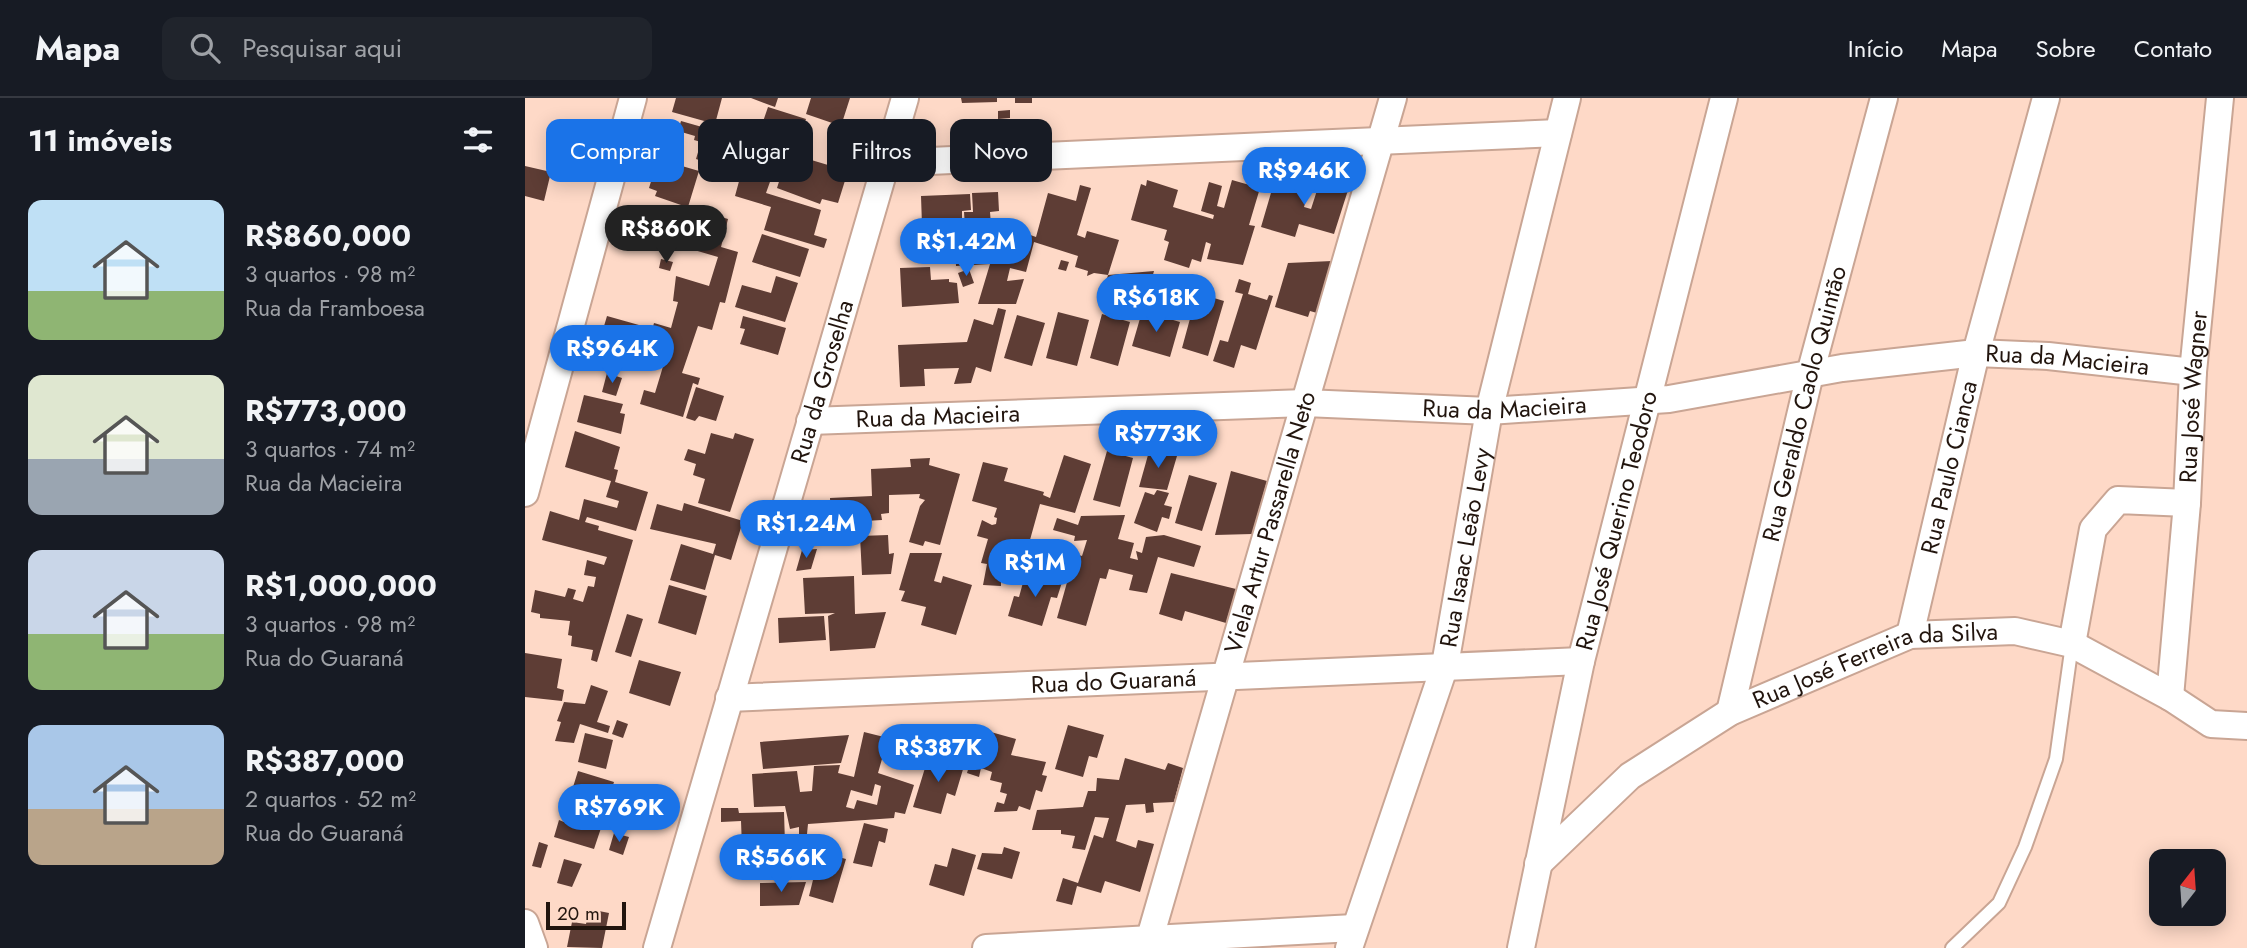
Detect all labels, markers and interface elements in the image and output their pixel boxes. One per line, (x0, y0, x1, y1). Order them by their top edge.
search box (162, 17, 652, 80)
text: Mapa (35, 25, 120, 72)
icon: search (186, 29, 224, 67)
text: Pesquisar aqui (242, 29, 402, 67)
text: Início (1848, 31, 1903, 66)
text: Mapa (1941, 31, 1998, 66)
text: Sobre (2036, 31, 2096, 66)
text: Contato (2134, 31, 2212, 66)
text: 11 imóveis (28, 119, 172, 162)
chip: Comprar (546, 119, 684, 182)
chip: Alugar (698, 119, 813, 182)
chip: Filtros (827, 119, 936, 182)
chip: Novo (950, 119, 1052, 182)
icon: filters (459, 121, 497, 159)
pin: R$946K (1247, 148, 1361, 207)
text: R$946K (1258, 153, 1350, 187)
pin: R$860K (609, 206, 723, 265)
text: R$860K (621, 211, 711, 245)
text: R$860,000 (245, 214, 411, 257)
pin: R$1.42M (901, 218, 1031, 278)
text: R$1.42M (916, 224, 1016, 258)
icon: home (84, 228, 168, 312)
text: 3 quartos · 98 m² (245, 257, 415, 291)
street label: Rua Geraldo Caolo Quintão (1753, 262, 1855, 545)
pin: R$618K (1099, 274, 1213, 334)
text: R$618K (1113, 280, 1199, 314)
text: Rua da Framboesa (245, 291, 425, 325)
street label: Rua da Groselha (781, 296, 862, 467)
street label: Rua José Wagner (2170, 308, 2216, 484)
pin: R$964K (555, 326, 669, 385)
text: R$964K (566, 331, 658, 365)
street label: Rua da Macieira (1985, 335, 2151, 384)
street label: Rua Paulo Cianca (1911, 377, 1986, 558)
street label: Viela Artur Passarella Neto (1215, 387, 1324, 658)
street label: Rua da Macieira (1422, 387, 1588, 428)
street label: Rua José Querino Teodoro (1566, 387, 1666, 654)
text: R$773,000 (245, 389, 407, 432)
street label: Rua da Macieira (855, 395, 1021, 436)
icon: home (84, 403, 168, 487)
pin: R$773K (1101, 410, 1215, 470)
text: R$773K (1114, 416, 1202, 450)
text: 3 quartos · 74 m² (245, 432, 415, 466)
street label: Rua Isaac Leão Levy (1430, 445, 1499, 650)
text: Rua da Macieira (245, 466, 402, 500)
pin: R$1.24M (741, 500, 871, 560)
text: R$1.24M (756, 506, 856, 540)
pin: R$1M (994, 540, 1076, 599)
text: R$1M (1004, 545, 1066, 579)
text: R$1,000,000 (245, 564, 437, 607)
icon: home (84, 578, 168, 662)
text: 3 quartos · 98 m² (245, 607, 415, 641)
street label: Rua José Ferreira da Silva (1747, 614, 1999, 717)
text: Rua do Guaraná (245, 641, 404, 675)
street label: Rua do Guaraná (1030, 660, 1197, 702)
pin: R$387K (881, 724, 995, 784)
text: R$387K (894, 730, 982, 764)
text: R$387,000 (245, 739, 404, 782)
icon: home (84, 753, 168, 837)
text: 2 quartos · 52 m² (245, 782, 416, 816)
pin: R$769K (562, 784, 676, 844)
text: R$769K (574, 790, 664, 824)
text: Rua do Guaraná (245, 816, 404, 850)
pin: R$566K (724, 834, 838, 894)
text: R$566K (736, 840, 826, 874)
north arrow (2149, 849, 2226, 926)
map controls (2149, 849, 2226, 926)
scale bar (546, 899, 627, 931)
text: 20 m (557, 900, 600, 927)

